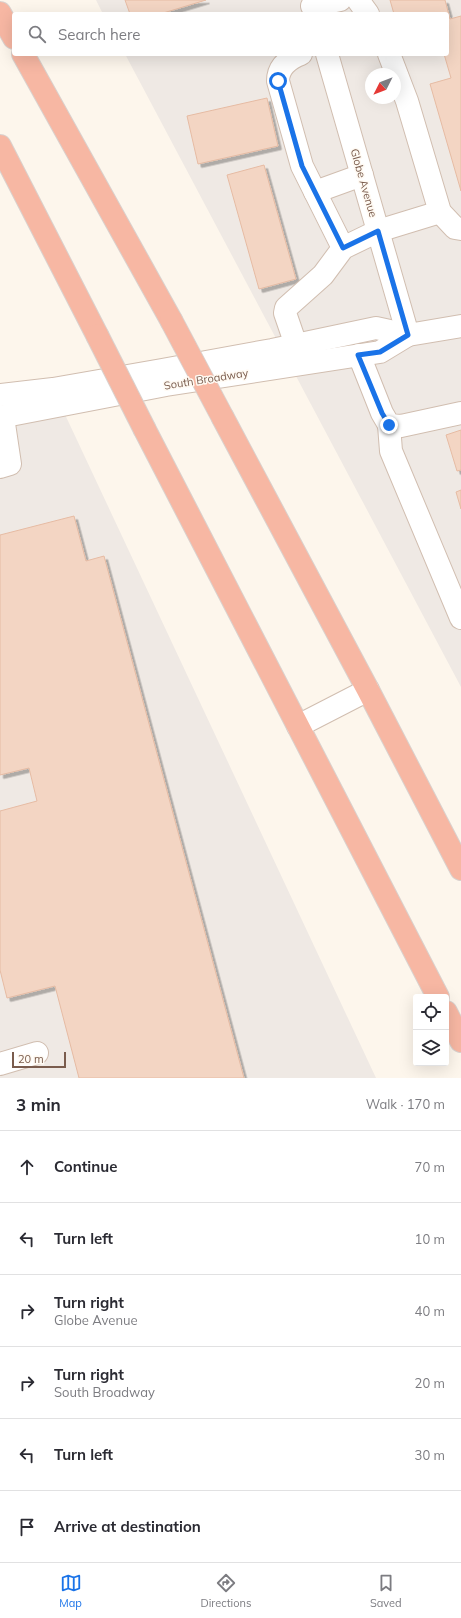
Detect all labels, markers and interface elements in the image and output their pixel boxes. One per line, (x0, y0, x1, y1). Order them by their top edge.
search box (12, 12, 449, 56)
icon: search (26, 23, 48, 45)
text: Search here (58, 25, 140, 44)
north arrow (365, 68, 401, 104)
route start (269, 72, 287, 90)
street label: Globe Avenue (348, 147, 380, 219)
street label: South Broadway (163, 365, 249, 393)
route end (380, 416, 398, 434)
map controls (413, 994, 449, 1066)
button: locate (413, 994, 449, 1030)
button: layers (413, 1030, 449, 1066)
scale bar (12, 1050, 66, 1069)
text: 20 m (18, 1052, 44, 1066)
text: 3 min (16, 1094, 61, 1115)
text: Walk · 170 m (366, 1096, 445, 1112)
icon: ahead (16, 1156, 38, 1178)
text: Continue (54, 1157, 117, 1176)
text: 70 m (415, 1159, 445, 1175)
icon: left (16, 1228, 38, 1250)
text: Turn left (54, 1229, 113, 1248)
text: 10 m (415, 1231, 445, 1247)
text: Turn right (54, 1293, 124, 1312)
icon: right (16, 1300, 38, 1322)
text: 40 m (415, 1303, 445, 1319)
text: Globe Avenue (54, 1312, 138, 1328)
text: Turn right (54, 1365, 124, 1384)
icon: right (16, 1372, 38, 1394)
text: 20 m (415, 1375, 445, 1391)
text: South Broadway (54, 1384, 155, 1400)
icon: left (16, 1444, 38, 1466)
text: Turn left (54, 1445, 113, 1464)
text: 30 m (415, 1447, 445, 1463)
icon: arrive (16, 1516, 38, 1538)
text: Arrive at destination (54, 1517, 201, 1536)
tab: Map (59, 1572, 82, 1610)
tab: Directions (201, 1572, 251, 1610)
tab: Saved (370, 1572, 402, 1610)

